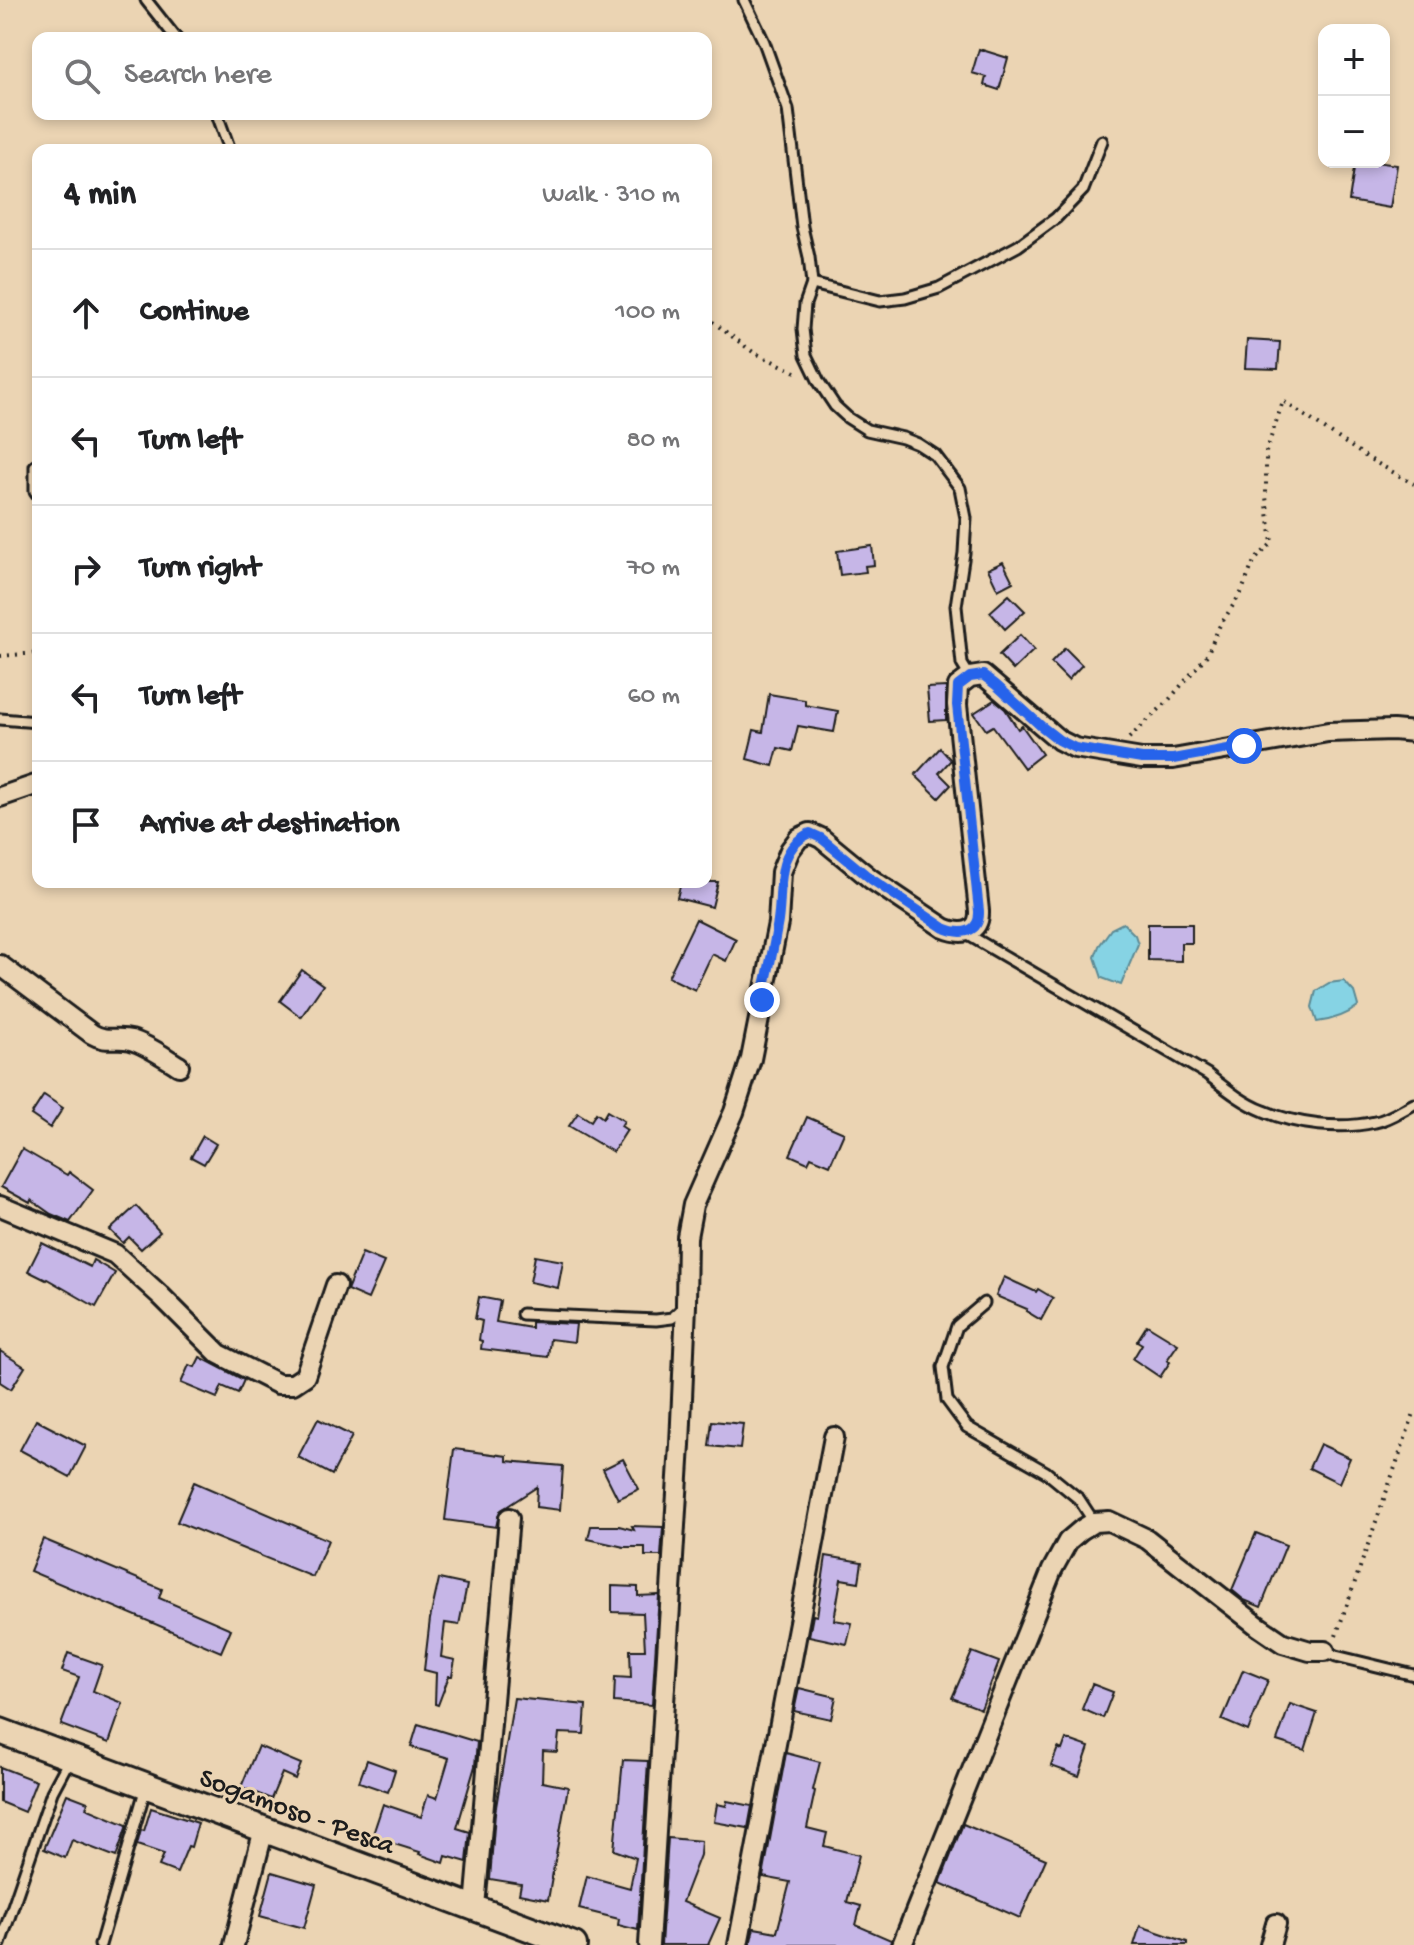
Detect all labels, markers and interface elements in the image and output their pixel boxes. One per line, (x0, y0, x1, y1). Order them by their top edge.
map controls (1318, 24, 1390, 168)
button: + (1318, 24, 1390, 96)
search box (32, 32, 712, 120)
icon: search (60, 54, 104, 98)
text: Search here (124, 59, 272, 94)
button: − (1318, 96, 1390, 168)
text: 4 min (64, 176, 136, 216)
text: Walk · 310 m (542, 181, 680, 212)
icon: ahead (64, 291, 108, 335)
text: Continue (140, 296, 249, 331)
text: 100 m (615, 298, 680, 329)
icon: left (64, 419, 108, 463)
text: Turn left (140, 424, 241, 459)
text: 80 m (626, 426, 680, 457)
icon: right (64, 547, 108, 591)
text: Turn right (140, 552, 260, 587)
text: 70 m (627, 554, 680, 585)
icon: left (64, 675, 108, 719)
text: Turn left (140, 680, 241, 715)
text: 60 m (627, 682, 680, 713)
route start (1226, 728, 1262, 764)
icon: arrive (64, 803, 108, 847)
text: Arrive at destination (140, 808, 400, 843)
route end (744, 982, 780, 1018)
street label: Sogamoso - Pesca (194, 1763, 400, 1864)

